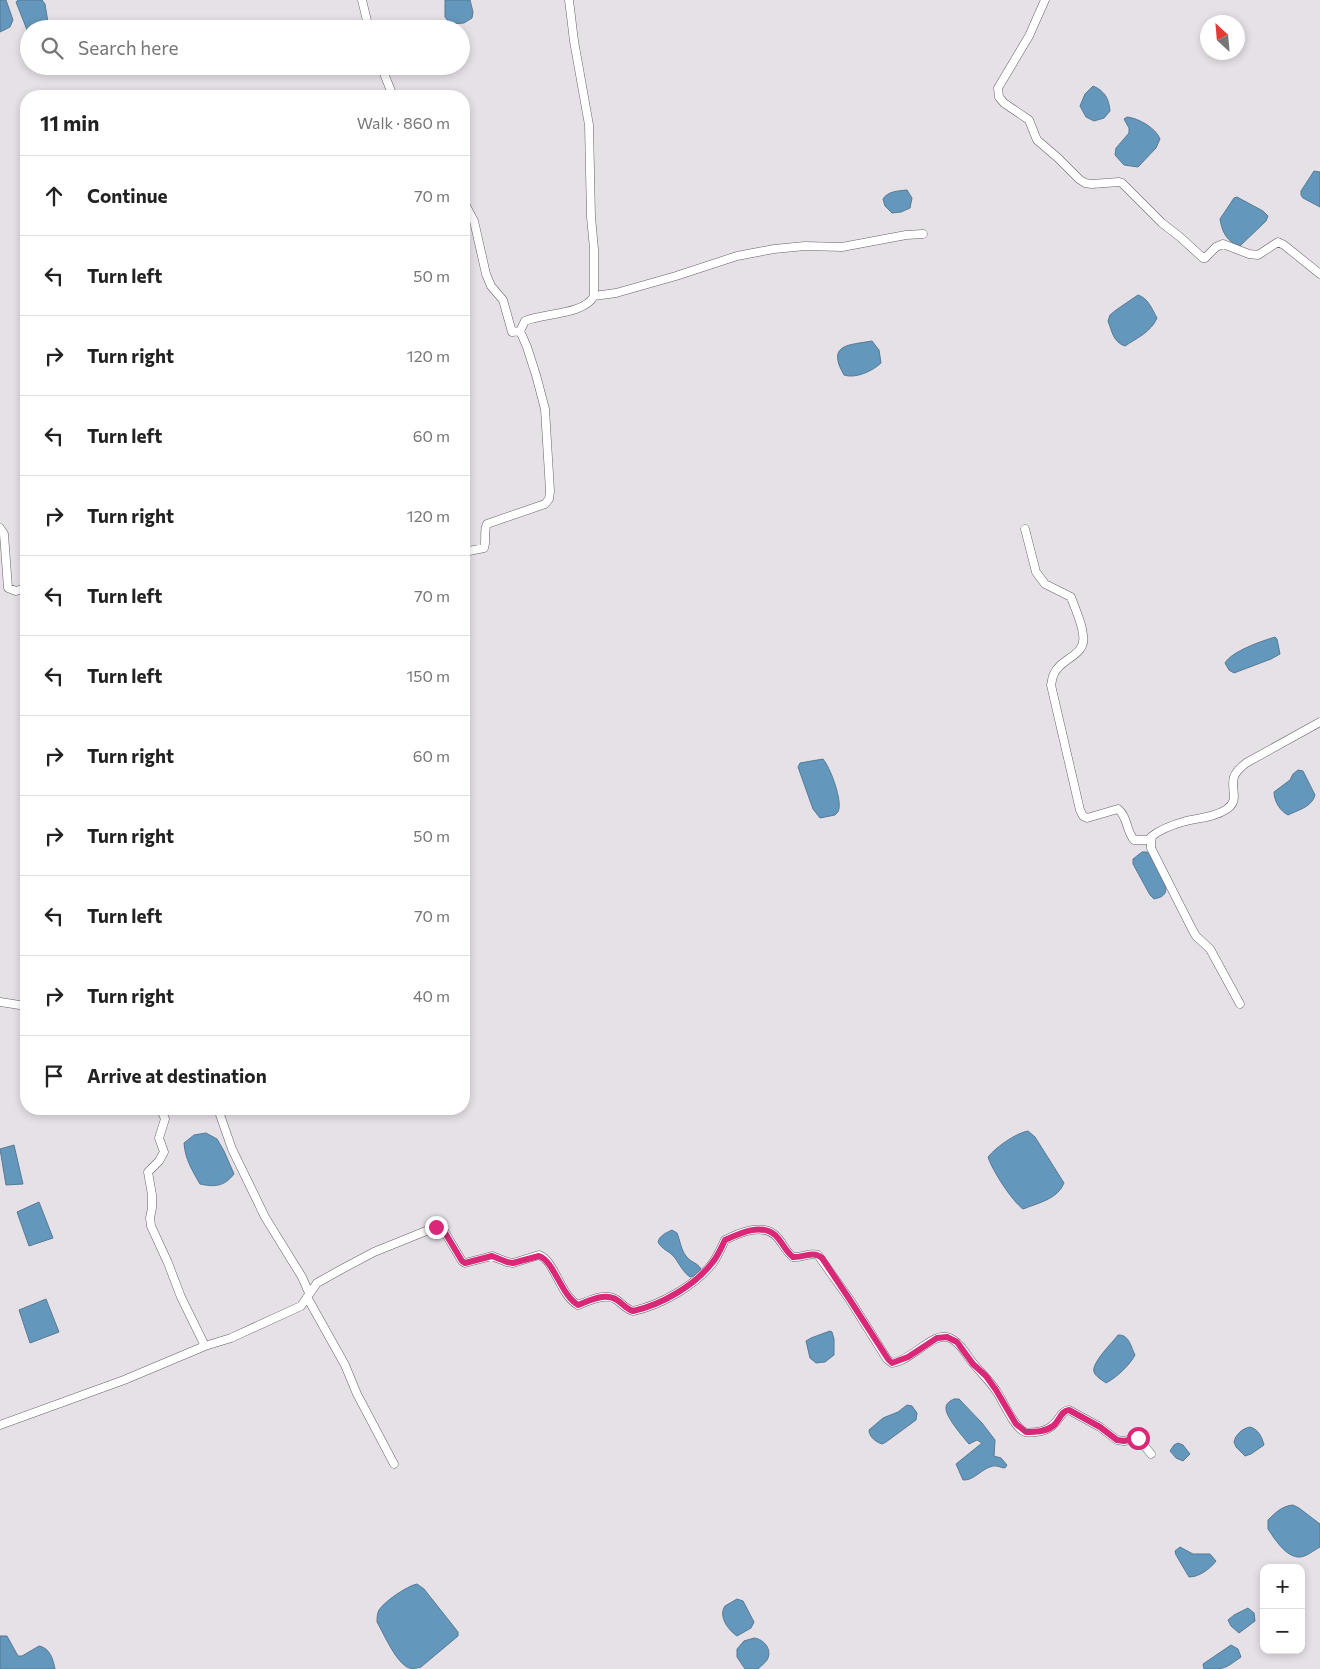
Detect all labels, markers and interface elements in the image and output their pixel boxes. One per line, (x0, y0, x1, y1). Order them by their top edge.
north arrow (1200, 15, 1245, 60)
search box (20, 20, 470, 75)
icon: search (38, 34, 66, 62)
text: Search here (78, 36, 178, 59)
text: 11 min (40, 110, 99, 135)
text: Walk · 860 m (357, 113, 450, 132)
icon: ahead (40, 182, 68, 210)
text: Continue (87, 184, 167, 207)
text: 70 m (414, 186, 450, 205)
icon: left (40, 262, 68, 290)
text: Turn left (87, 264, 162, 287)
text: 50 m (413, 266, 450, 285)
icon: right (40, 342, 68, 370)
text: Turn right (87, 344, 174, 367)
text: 120 m (407, 346, 450, 365)
icon: left (40, 422, 68, 450)
text: Turn left (87, 424, 162, 447)
text: 60 m (413, 426, 450, 445)
icon: right (40, 502, 68, 530)
text: Turn right (87, 504, 174, 527)
text: 120 m (407, 506, 450, 525)
icon: left (40, 582, 68, 610)
text: Turn left (87, 584, 162, 607)
text: 70 m (414, 586, 450, 605)
icon: left (40, 662, 68, 690)
text: Turn left (87, 664, 162, 687)
text: 150 m (407, 666, 450, 685)
icon: right (40, 742, 68, 770)
text: Turn right (87, 744, 174, 767)
text: 60 m (413, 746, 450, 765)
icon: right (40, 822, 68, 850)
text: Turn right (87, 824, 174, 847)
text: 50 m (413, 826, 450, 845)
icon: left (40, 902, 68, 930)
text: Turn left (87, 904, 162, 927)
text: 70 m (414, 906, 450, 925)
icon: right (40, 982, 68, 1010)
text: Turn right (87, 984, 174, 1007)
text: 40 m (413, 986, 450, 1005)
icon: arrive (40, 1062, 68, 1090)
text: Arrive at destination (87, 1064, 267, 1087)
route end (425, 1216, 448, 1239)
route start (1127, 1427, 1150, 1450)
map controls (1260, 1564, 1305, 1654)
button: + (1260, 1564, 1305, 1609)
button: − (1260, 1609, 1305, 1654)

